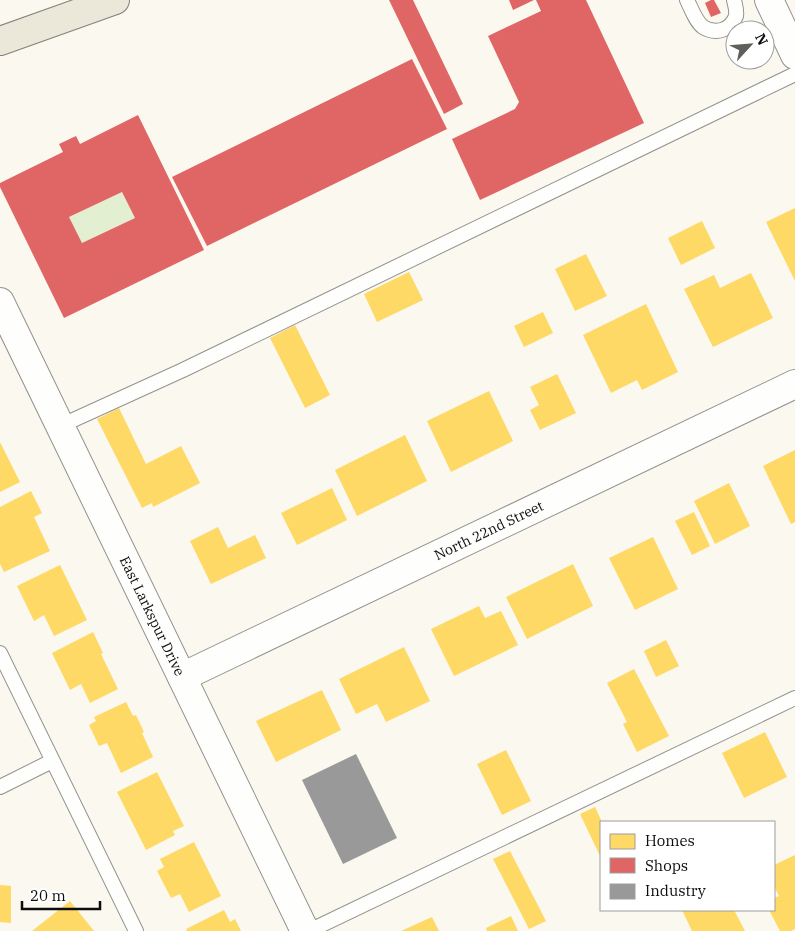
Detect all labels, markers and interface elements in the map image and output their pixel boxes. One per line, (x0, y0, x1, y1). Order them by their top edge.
north arrow (725, 20, 775, 70)
text: N (751, 30, 772, 48)
street label: North 22nd Street (431, 497, 546, 564)
street label: East Larkspur Drive (116, 553, 189, 679)
legend (600, 821, 775, 911)
text: Homes (645, 831, 695, 850)
text: Shops (645, 856, 688, 875)
scale bar (22, 878, 100, 910)
text: Industry (645, 881, 706, 900)
text: 20 m (30, 886, 66, 905)

